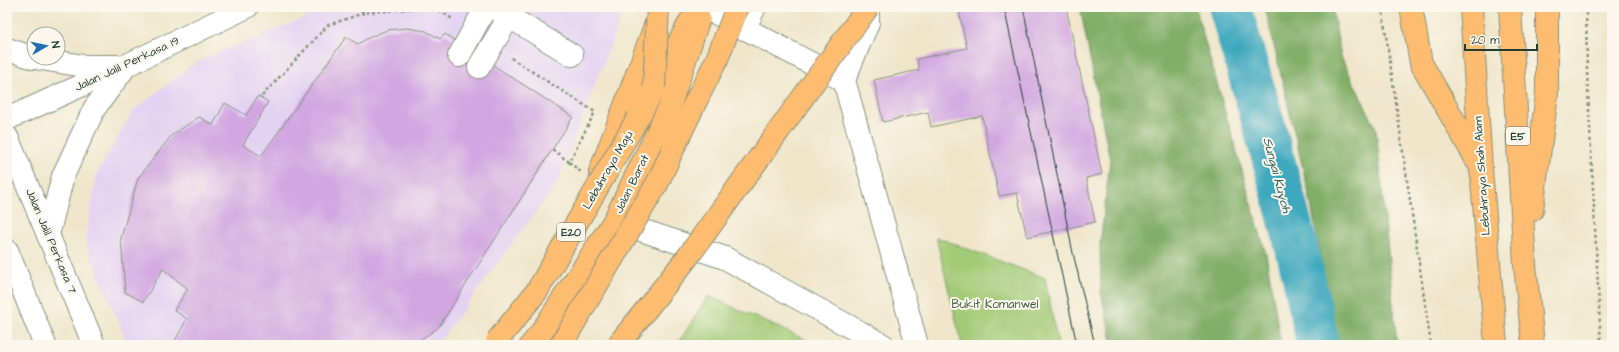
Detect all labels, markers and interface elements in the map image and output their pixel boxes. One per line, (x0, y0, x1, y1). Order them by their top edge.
north arrow (26, 26, 66, 66)
scale bar (1465, 26, 1537, 52)
street label: Jalan Jalil Perkasa 19 (72, 32, 182, 96)
text: 20 m (1471, 32, 1500, 49)
text: N (47, 40, 63, 49)
street label: Lebuhraya Shah Alam (1469, 115, 1496, 236)
road number: E5 (1506, 127, 1530, 145)
street label: Lebuhraya Maju (579, 128, 638, 213)
water label: Sungai Kuyoh (1257, 135, 1296, 215)
street label: Jalan Barat (610, 152, 654, 216)
street label: Jalan Jalil Perkasa 7 (21, 186, 81, 297)
road number: E20 (557, 223, 585, 241)
park label: Bukit Komanwel (951, 296, 1039, 313)

